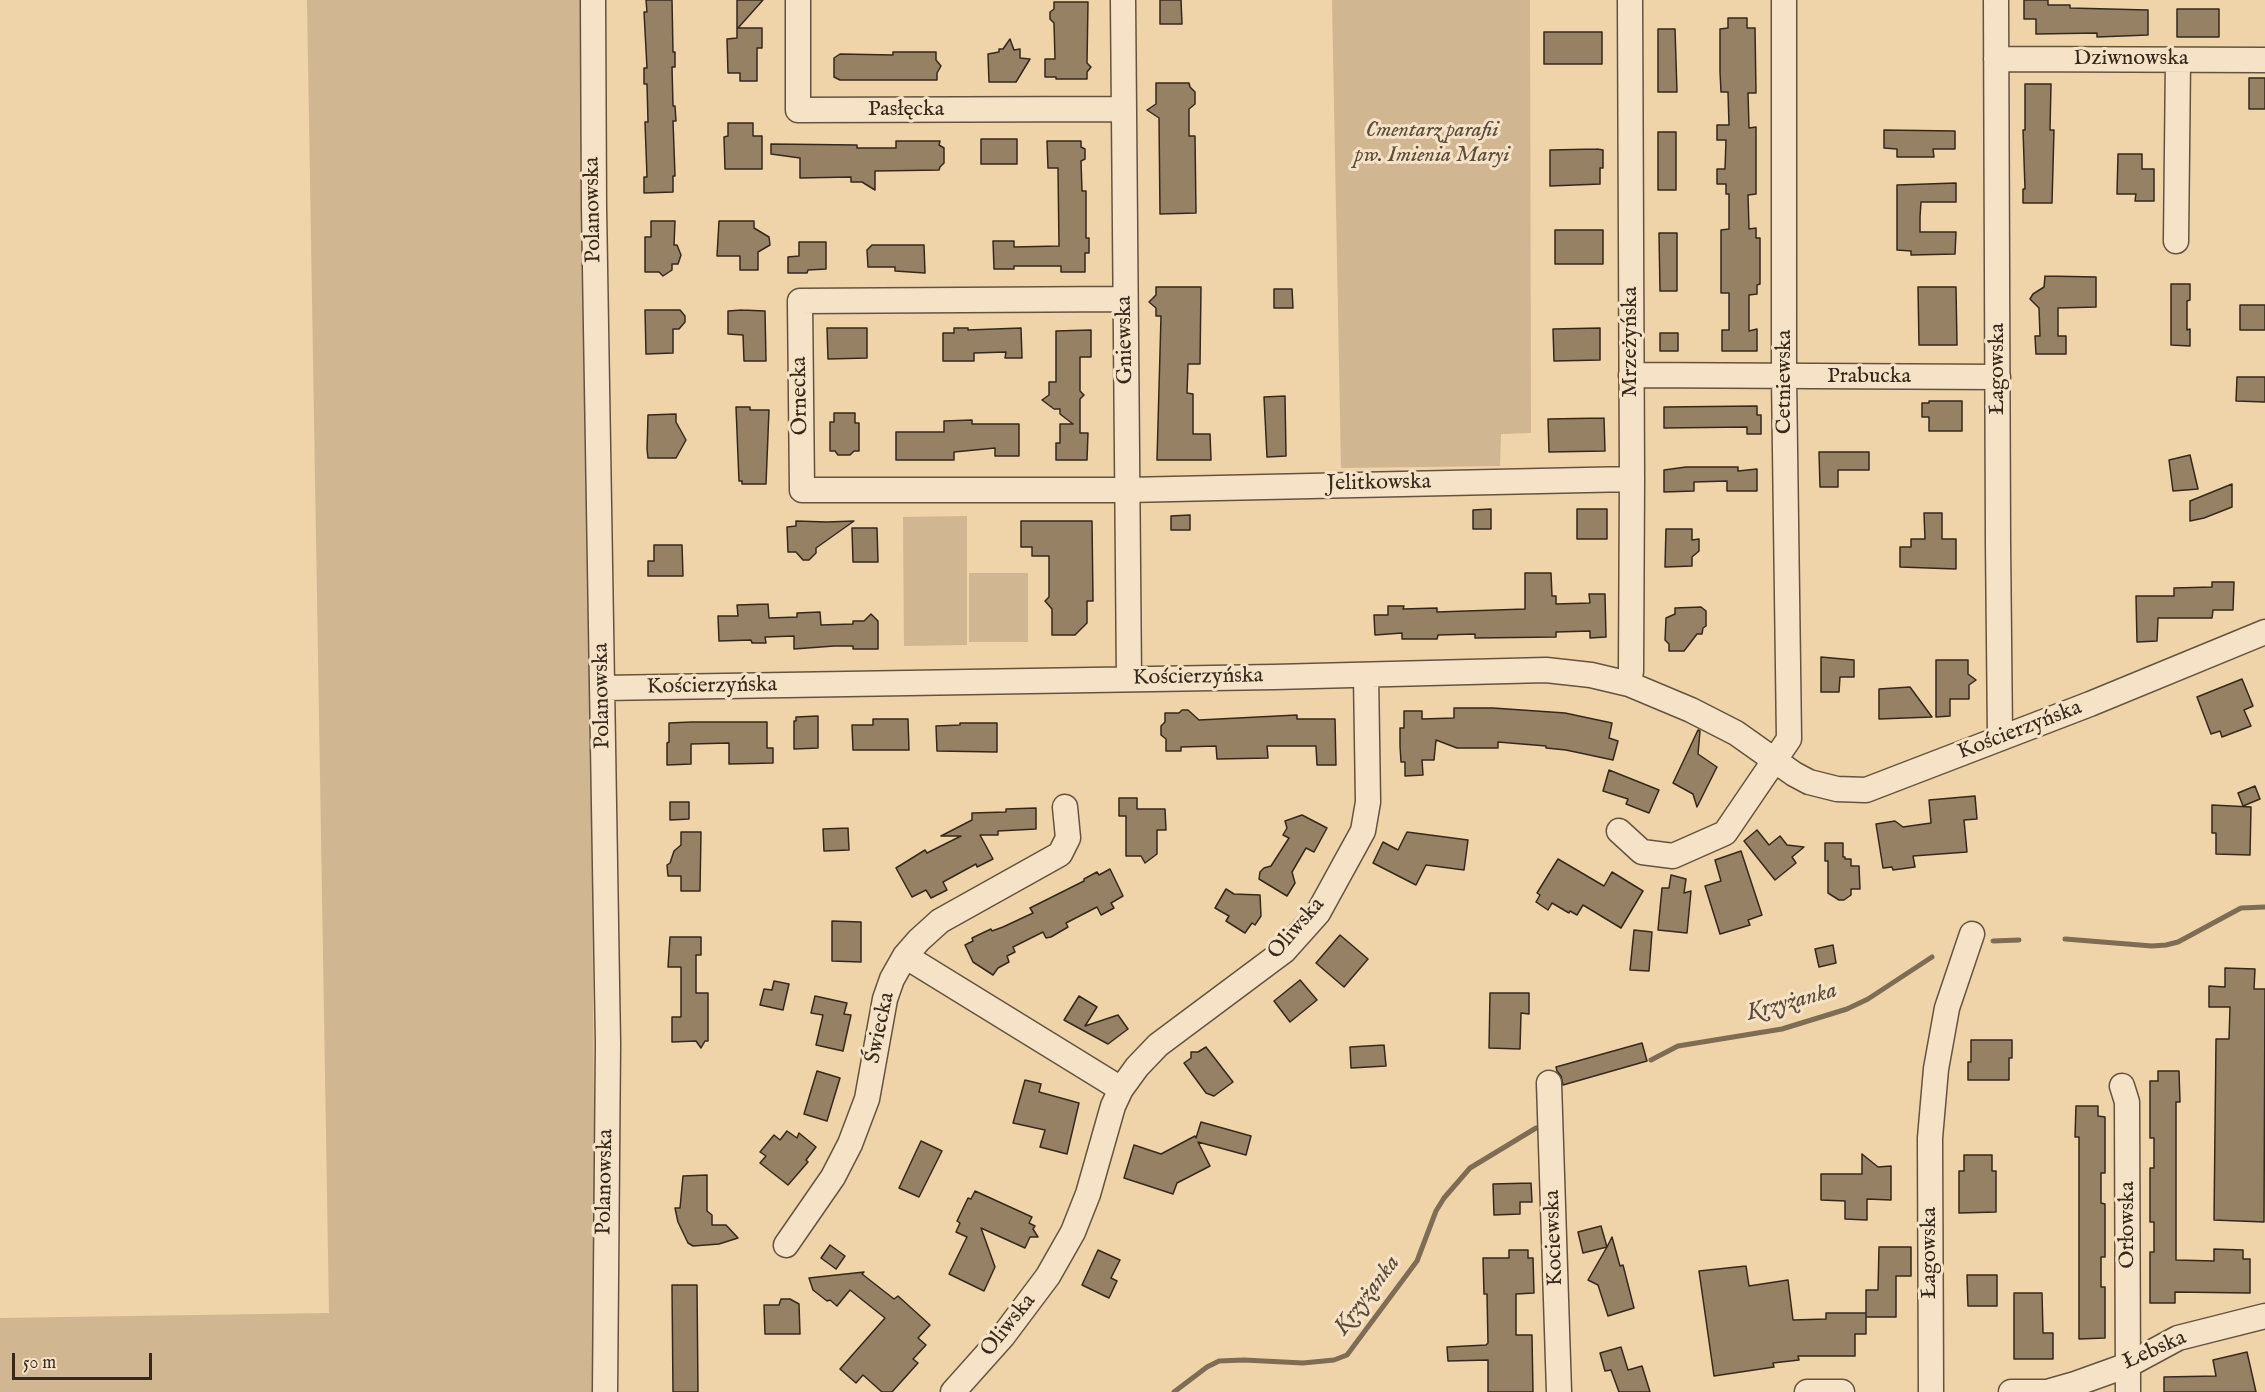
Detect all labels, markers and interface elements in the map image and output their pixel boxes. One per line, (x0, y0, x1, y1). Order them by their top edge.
street label: Dziwnowska (2074, 46, 2188, 72)
street label: Pasłęcka (868, 97, 944, 123)
park label: Cmentarz parafii pw. Imienia Maryi (1354, 118, 1510, 170)
street label: Polanowska (580, 157, 608, 263)
street label: Mrzeżyńska (1618, 287, 1644, 397)
street label: Gniewska (1112, 295, 1140, 385)
street label: Łagowska (1985, 323, 2011, 415)
street label: Cetniewska (1772, 330, 1798, 434)
street label: Ornecka (787, 356, 815, 436)
street label: Prabucka (1827, 364, 1911, 390)
street label: Jelitkowska (1326, 470, 1432, 498)
street label: Polanowska (589, 643, 617, 749)
street label: Kościerzyńska (1132, 664, 1264, 692)
street label: Kościerzyńska (646, 673, 778, 701)
street label: Kościerzyńska (1954, 695, 2086, 767)
street label: Oliwska (1263, 893, 1331, 965)
water label: Krzyżanka (1743, 977, 1841, 1029)
street label: Świecka (861, 990, 901, 1066)
street label: Polanowska (592, 1129, 620, 1235)
street label: Orłowska (2115, 1181, 2141, 1269)
street label: Kociewska (1540, 1189, 1570, 1287)
street label: Łagowska (1917, 1207, 1943, 1299)
water label: Krzyżanka (1329, 1250, 1407, 1342)
street label: Oliwska (976, 1289, 1042, 1363)
street label: Łebska (2119, 1325, 2191, 1377)
scale bar (15, 1341, 154, 1379)
text: 50 m (23, 1352, 56, 1375)

